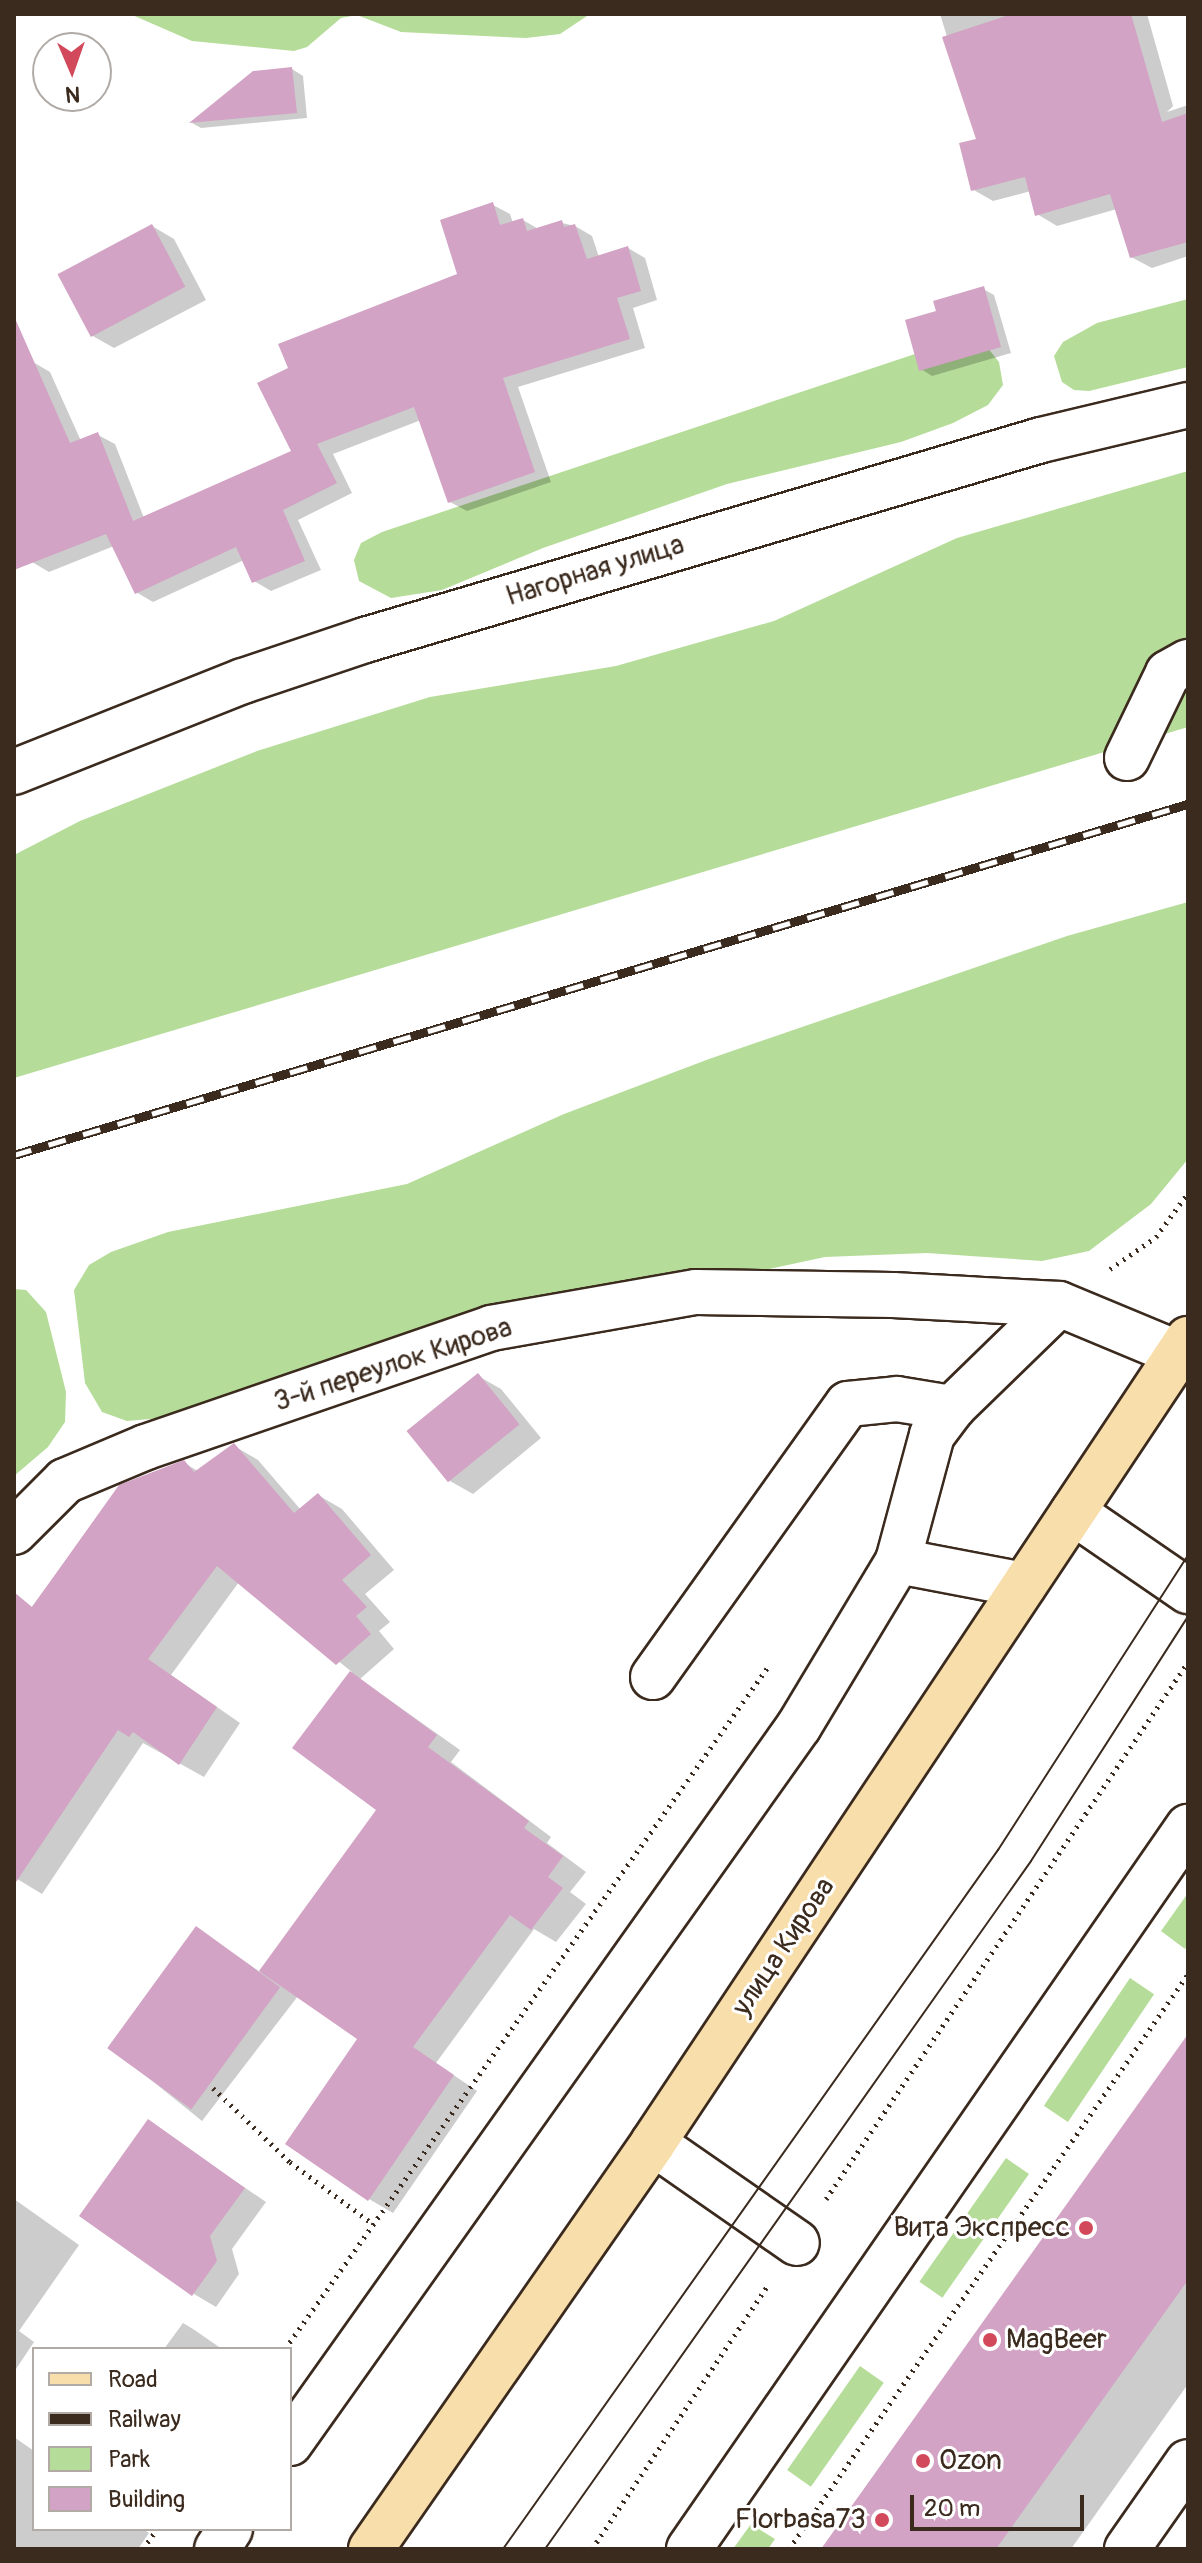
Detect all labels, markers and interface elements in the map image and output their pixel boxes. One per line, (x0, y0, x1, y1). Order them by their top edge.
north arrow (32, 32, 112, 112)
text: N (65, 80, 81, 108)
street label: Нагорная улица (502, 528, 688, 614)
street label: 3-й переулок Кирова (270, 1311, 516, 1419)
street label: улица Кирова (726, 1872, 842, 2022)
place label: Вита Экспресс (893, 2211, 1070, 2245)
marker: Вита Экспресс (1077, 2219, 1095, 2237)
place label: MagBeer (1006, 2323, 1107, 2357)
marker: MagBeer (981, 2331, 999, 2349)
legend (32, 2347, 292, 2531)
text: Road (108, 2365, 158, 2394)
text: Railway (108, 2405, 181, 2434)
place label: Ozon (939, 2444, 1002, 2478)
text: Park (108, 2445, 150, 2474)
marker: Ozon (914, 2452, 932, 2470)
scale bar (914, 2479, 1088, 2529)
text: Building (108, 2485, 185, 2514)
text: 20 m (924, 2494, 980, 2523)
place label: Florbasa73 (735, 2503, 866, 2537)
marker: Florbasa73 (873, 2511, 891, 2529)

